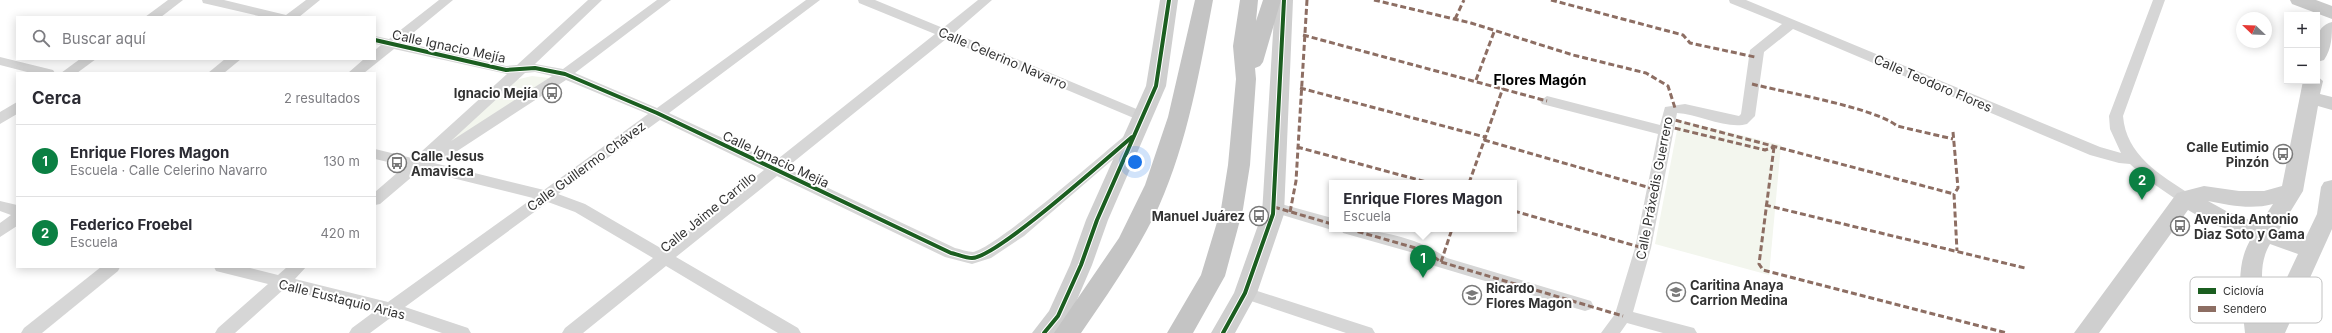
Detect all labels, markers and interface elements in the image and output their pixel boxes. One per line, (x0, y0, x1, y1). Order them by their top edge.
north arrow (2236, 12, 2272, 48)
map controls (2284, 12, 2320, 84)
button: + (2284, 12, 2320, 48)
search box (16, 16, 376, 60)
street label: Calle Celerino Navarro (936, 24, 1070, 93)
street label: Calle Ignacio Mejía (391, 26, 507, 66)
icon: search (30, 27, 52, 49)
text: Buscar aquí (62, 29, 146, 48)
button: − (2284, 48, 2320, 84)
street label: Calle Teodoro Flores (1872, 51, 1995, 115)
district label: Flores Magón (1494, 71, 1586, 88)
bus stop icon: Ignacio Mejía (541, 82, 563, 104)
place label: Ignacio Mejía (454, 85, 538, 101)
text: Cerca (32, 88, 81, 108)
text: 2 resultados (284, 90, 360, 106)
street label: Calle Práxedis Guerrero (1632, 115, 1676, 261)
street label: Calle Guillermo Chávez (524, 118, 648, 214)
street label: Calle Ignacio Mejía (720, 127, 832, 191)
place label: Calle Eutimio Pinzón (2186, 139, 2269, 170)
text: Enrique Flores Magon (70, 143, 229, 162)
bus stop icon: Calle Eutimio Pinzón (2272, 143, 2294, 165)
place label: Calle Jesus Amavisca (411, 148, 484, 179)
bus stop icon: Calle Jesus Amavisca (386, 152, 408, 174)
your location (1125, 152, 1145, 172)
text: 1 (42, 153, 48, 169)
text: 130 m (323, 153, 360, 169)
text: Escuela · Calle Celerino Navarro (70, 162, 267, 178)
pin: 2 (2129, 167, 2155, 200)
street label: Calle Jaime Carrillo (657, 168, 759, 256)
popup (1329, 180, 1517, 232)
text: Enrique Flores Magon (1343, 189, 1503, 208)
bus stop icon: Manuel Juárez (1248, 205, 1270, 227)
place label: Manuel Juárez (1152, 208, 1245, 224)
text: Escuela (1343, 208, 1391, 224)
place label: Avenida Antonio Diaz Soto y Gama (2194, 211, 2305, 242)
text: Federico Froebel (70, 215, 192, 234)
bus stop icon: Avenida Antonio Diaz Soto y Gama (2169, 215, 2191, 237)
text: 2 (41, 225, 49, 241)
text: 420 m (320, 225, 360, 241)
text: Escuela (70, 234, 118, 250)
pin: 1 (1410, 245, 1436, 278)
street label: Calle Eustaquio Arias (277, 276, 407, 323)
place label: Caritina Anaya Carrion Medina (1690, 277, 1788, 308)
legend (2190, 277, 2322, 323)
place label: Ricardo Flores Magon (1486, 280, 1572, 311)
school or university icon: Caritina Anaya Carrion Medina (1665, 281, 1687, 303)
school or university icon: Ricardo Flores Magon (1461, 284, 1483, 306)
text: Ciclovía (2223, 284, 2264, 298)
text: Sendero (2223, 302, 2267, 316)

